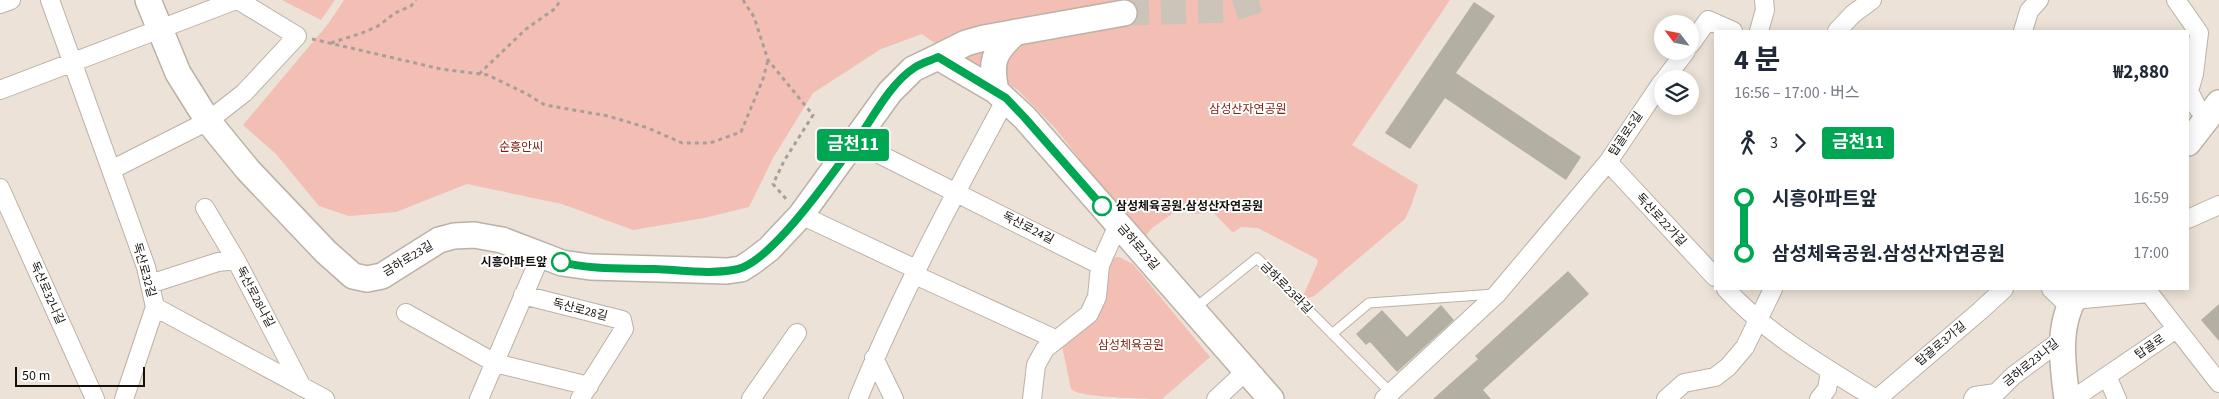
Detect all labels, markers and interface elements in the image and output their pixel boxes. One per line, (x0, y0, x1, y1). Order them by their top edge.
north arrow (1654, 15, 1699, 60)
map controls (1654, 15, 1699, 115)
text: 4 분 (1734, 40, 1780, 80)
text: ₩2,880 (2113, 59, 2169, 86)
button: layers (1654, 70, 1699, 115)
text: 16:56 – 17:00 · 버스 (1734, 82, 1860, 104)
park label: 삼성산자연공원 (1209, 101, 1287, 118)
street label: 탑골로5길 (1605, 108, 1647, 160)
line badge: 금천11 (818, 129, 888, 161)
icon: walk (1734, 129, 1762, 157)
icon: forward (1786, 129, 1814, 157)
text: 금천11 (1832, 130, 1884, 155)
text: 금천11 (827, 132, 879, 157)
text: 3 (1770, 132, 1778, 154)
park label: 순흥안씨 (499, 139, 543, 156)
text: 시흥아파트앞 (1772, 186, 1877, 213)
text: 16:59 (2133, 187, 2169, 209)
street label: 독산로22가길 (1632, 190, 1690, 250)
marker: 삼성체육공원.삼성산자연공원 (1092, 196, 1112, 216)
place label: 삼성체육공원.삼성산자연공원 (1116, 198, 1263, 215)
street label: 독산로24길 (999, 208, 1057, 248)
street label: 금하로23길 (1113, 220, 1163, 274)
street label: 금하로23길 (380, 237, 436, 281)
street label: 독산로32길 (128, 241, 160, 299)
text: 삼성체육공원.삼성산자연공원 (1772, 241, 2005, 268)
text: 17:00 (2133, 242, 2169, 264)
marker: 시흥아파트앞 (551, 252, 571, 272)
place label: 시흥아파트앞 (481, 254, 547, 271)
street label: 금하로23라길 (1256, 258, 1316, 318)
street label: 독산로32나길 (26, 259, 68, 327)
street label: 독산로28나길 (232, 263, 278, 331)
street label: 독산로28길 (551, 295, 609, 325)
street label: 탑골로3가길 (1912, 318, 1970, 370)
street label: 탑골로 (2132, 331, 2168, 363)
street label: 금하로23나길 (2000, 335, 2062, 391)
park label: 삼성체육공원 (1098, 337, 1164, 354)
scale bar (15, 364, 145, 387)
text: 50 m (22, 366, 50, 386)

